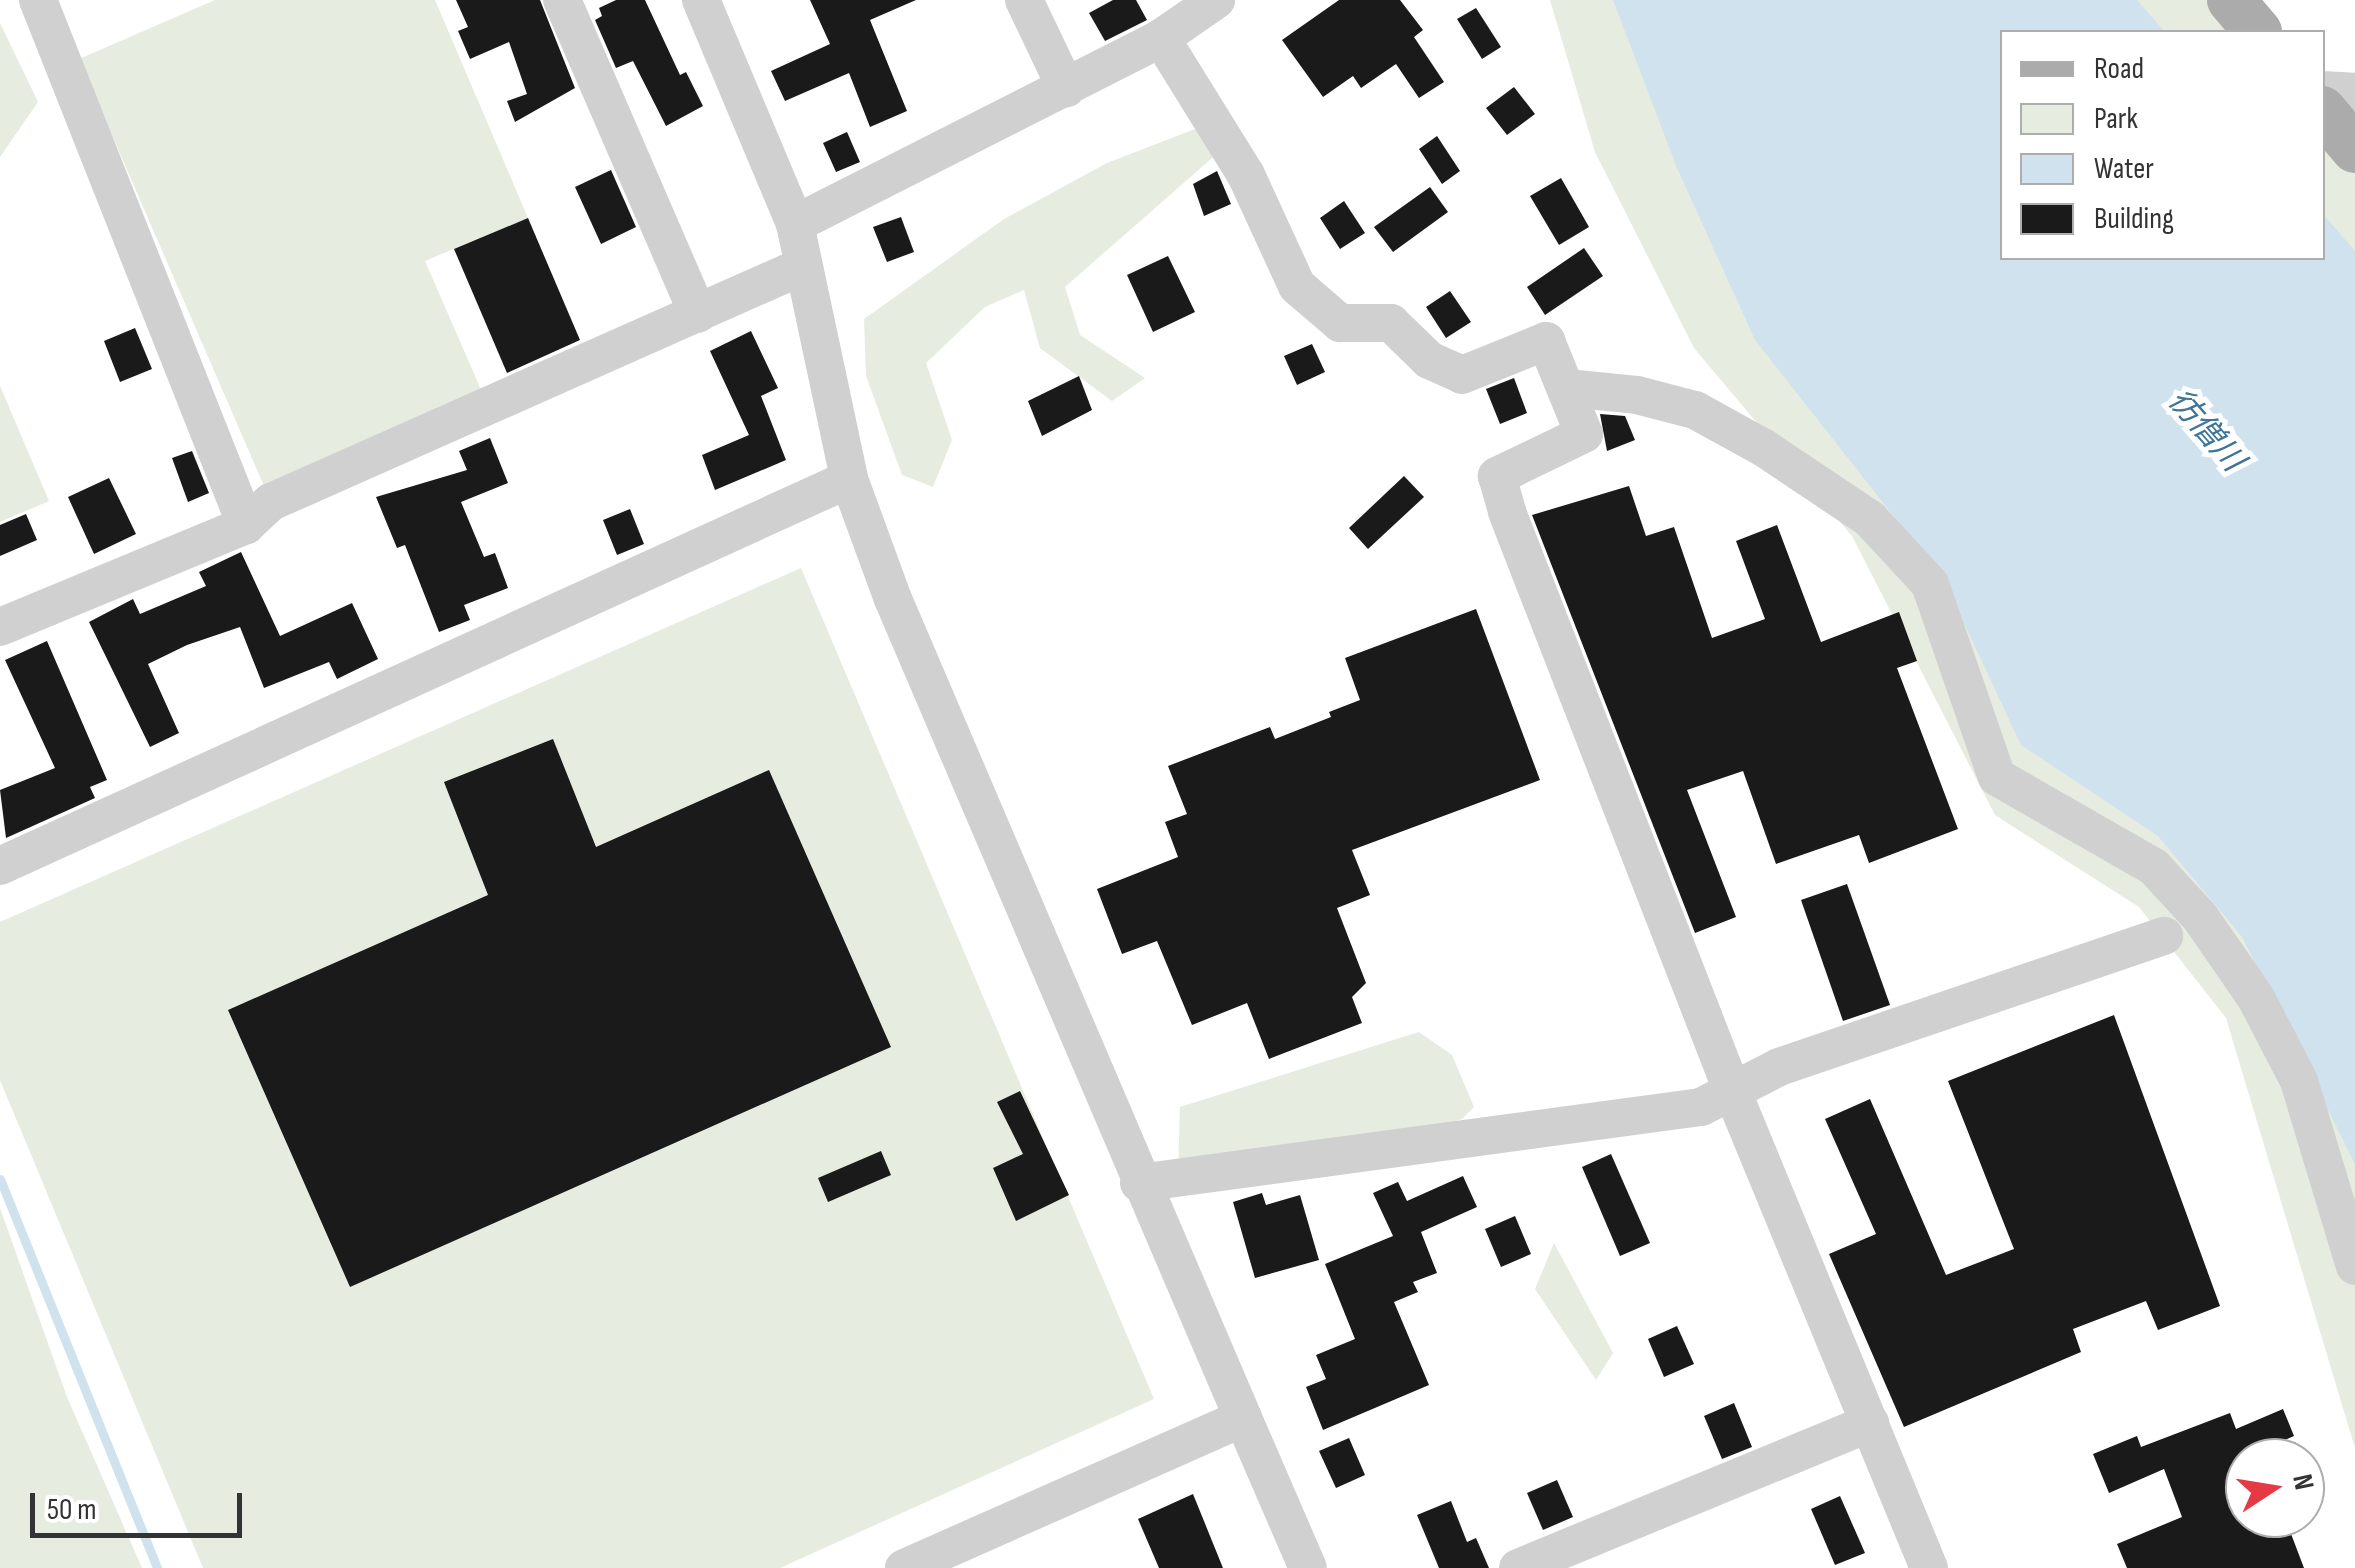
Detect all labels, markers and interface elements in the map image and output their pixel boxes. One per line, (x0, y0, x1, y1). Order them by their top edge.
legend (2000, 30, 2325, 260)
text: Road (2094, 51, 2144, 87)
text: Park (2094, 101, 2138, 137)
text: Water (2094, 151, 2154, 187)
text: Building (2094, 201, 2174, 237)
water label: 彷僧川 (2159, 382, 2251, 480)
north arrow (2225, 1438, 2325, 1538)
text: N (2285, 1471, 2321, 1493)
scale bar (35, 1473, 248, 1535)
text: 50 m (47, 1492, 96, 1528)

